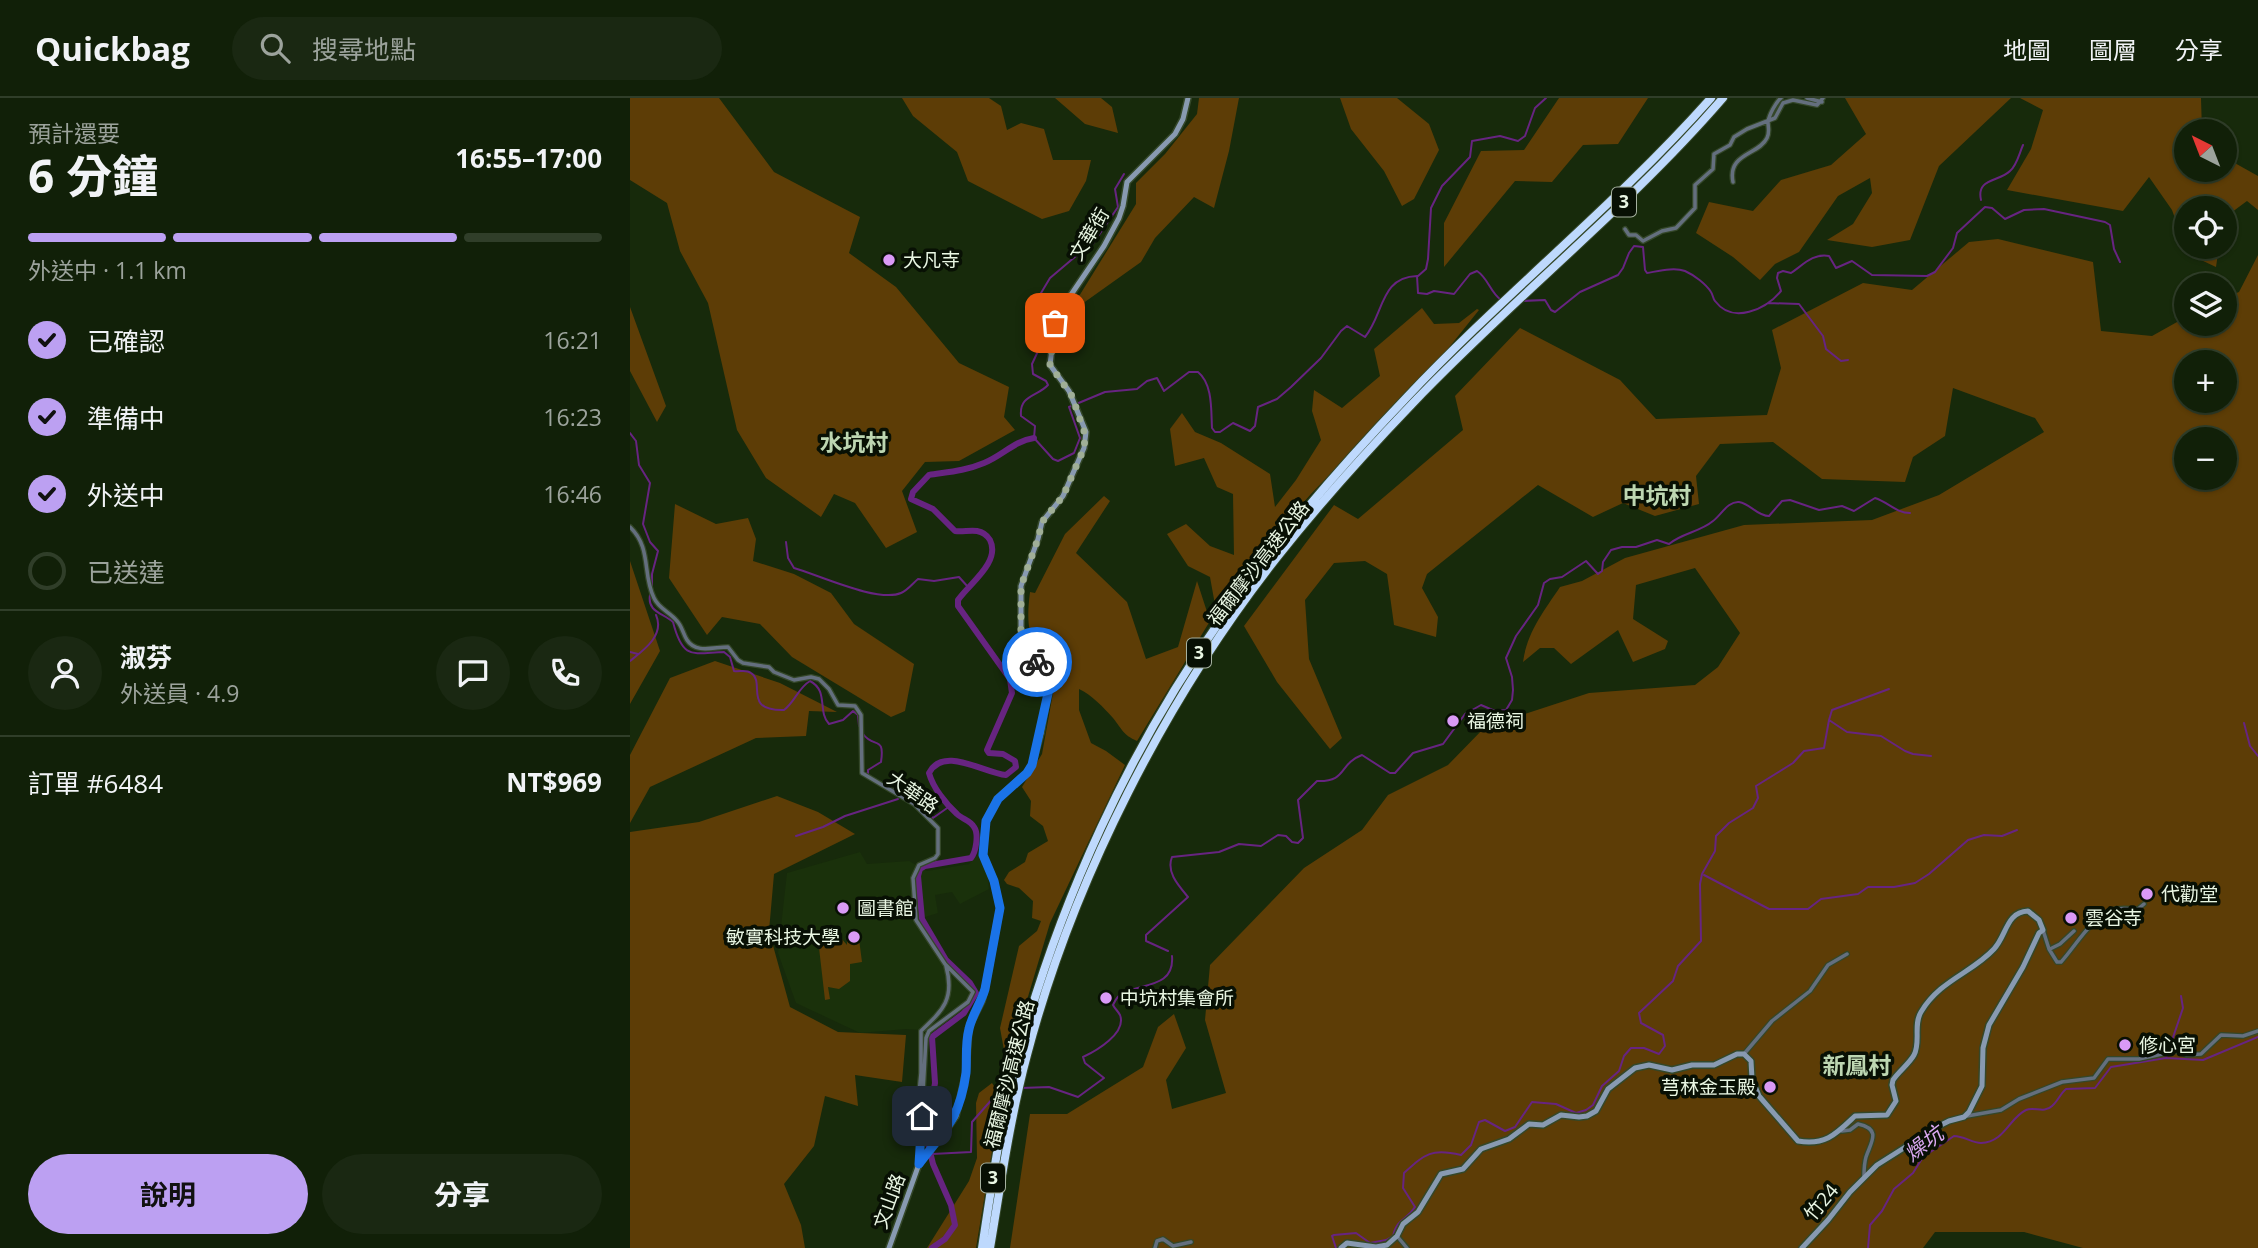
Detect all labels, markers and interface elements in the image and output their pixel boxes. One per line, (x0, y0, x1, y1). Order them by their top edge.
search box (232, 17, 722, 80)
text: Quickbag (35, 26, 190, 71)
icon: search (256, 29, 294, 67)
text: 搜尋地點 (312, 31, 416, 67)
text: 地圖 (2003, 33, 2051, 66)
text: 圖層 (2089, 33, 2137, 66)
text: 分享 (2175, 33, 2223, 66)
text: 預計還要 (28, 117, 120, 149)
north arrow (2174, 119, 2236, 182)
map controls (2174, 119, 2237, 490)
text: 16:55–17:00 (455, 140, 602, 176)
text: 6 分鐘 (28, 144, 158, 206)
road number: 3 (1612, 188, 1636, 217)
button: locate (2174, 196, 2237, 259)
street label: 文華街 (1063, 203, 1115, 265)
place label: 大凡寺 (903, 247, 960, 273)
marker: 大凡寺 (881, 252, 897, 268)
text: 外送中 · 1.1 km (28, 254, 187, 286)
button: layers (2174, 273, 2237, 336)
pin (1025, 293, 1085, 353)
icon: bag (1036, 304, 1074, 342)
icon: check (28, 321, 66, 359)
text: 已確認 (87, 323, 165, 359)
text: 16:21 (543, 324, 602, 356)
button: + (2174, 350, 2237, 413)
icon: check (28, 398, 66, 436)
text: 準備中 (87, 400, 165, 436)
text: 16:23 (543, 401, 602, 433)
district label: 水坑村 (820, 426, 889, 458)
button: − (2174, 427, 2237, 490)
icon: check (28, 475, 66, 513)
text: 外送中 (87, 477, 165, 513)
text: 16:46 (543, 478, 602, 510)
district label: 中坑村 (1623, 479, 1692, 511)
street label: 福爾摩沙高速公路 (1201, 495, 1315, 631)
text: 已送達 (87, 554, 165, 590)
courier (1002, 627, 1072, 697)
button: person (28, 636, 102, 710)
button: chat (436, 636, 510, 710)
button: phone (528, 636, 602, 710)
road number: 3 (1187, 638, 1211, 668)
text: 淑芬 (120, 639, 172, 675)
icon: bike (1018, 643, 1056, 681)
text: 外送員 · 4.9 (120, 677, 239, 709)
place label: 福德祠 (1467, 708, 1524, 734)
marker: 福德祠 (1445, 713, 1461, 729)
text: NT$969 (506, 764, 602, 800)
text: 訂單 #6484 (28, 765, 163, 801)
street label: 大華路 (882, 765, 944, 819)
place label: 代勸堂 (2161, 881, 2218, 907)
marker: 代勸堂 (2139, 886, 2155, 902)
place label: 圖書館 (857, 895, 914, 921)
marker: 圖書館 (835, 900, 851, 916)
place label: 雲谷寺 (2085, 905, 2142, 931)
marker: 雲谷寺 (2063, 910, 2079, 926)
place label: 敏實科技大學 (726, 924, 840, 950)
marker: 敏實科技大學 (846, 929, 862, 945)
place label: 中坑村集會所 (1120, 985, 1234, 1011)
marker: 中坑村集會所 (1098, 990, 1114, 1006)
street label: 福爾摩沙高速公路 (978, 997, 1040, 1151)
place label: 修心宮 (2139, 1032, 2196, 1058)
marker: 修心宮 (2117, 1037, 2133, 1053)
district label: 新鳳村 (1823, 1049, 1892, 1081)
place label: 芎林金玉殿 (1661, 1074, 1756, 1100)
marker: 芎林金玉殿 (1762, 1079, 1778, 1095)
pin (892, 1086, 952, 1146)
icon: home (903, 1097, 941, 1135)
water label: 燥坑 (1898, 1118, 1951, 1167)
button: 說明 (28, 1154, 308, 1234)
button: 分享 (322, 1154, 602, 1234)
road number: 3 (981, 1163, 1005, 1192)
street label: 文山路 (867, 1170, 911, 1232)
street label: 竹24 (1798, 1178, 1844, 1226)

